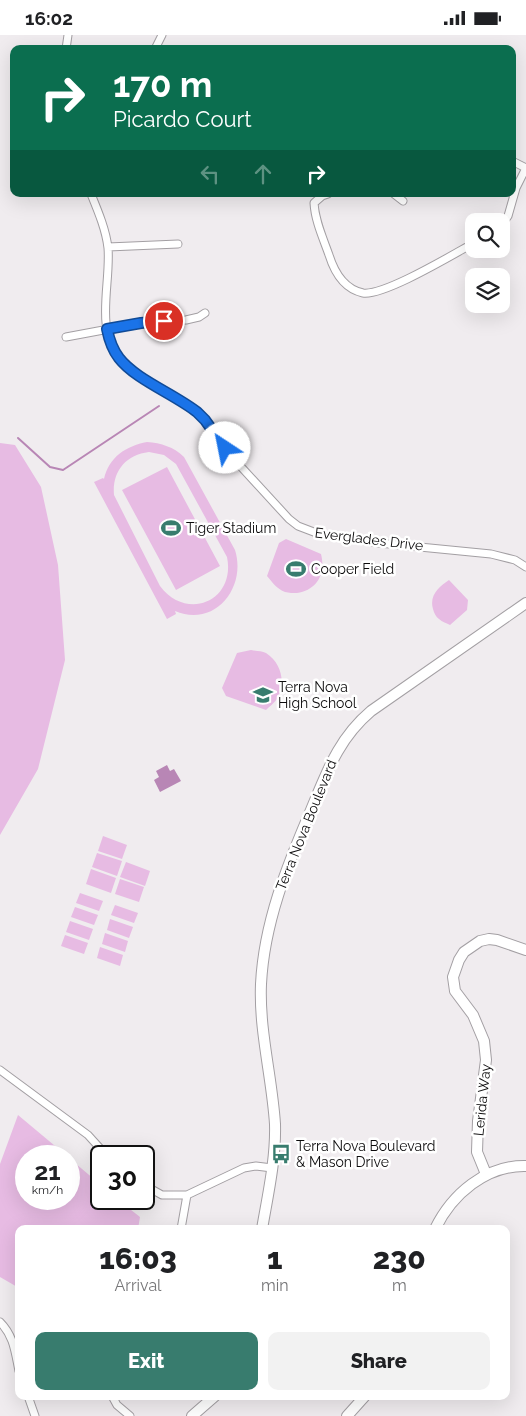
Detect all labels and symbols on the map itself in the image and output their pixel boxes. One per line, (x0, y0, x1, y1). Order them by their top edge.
pin (143, 300, 185, 342)
position arrow (198, 421, 250, 473)
sports icon: Tiger Stadium (160, 517, 182, 539)
place label: Tiger Stadium (186, 520, 276, 536)
street label: Everglades Drive (314, 524, 424, 554)
sports icon: Cooper Field (285, 558, 307, 580)
place label: Cooper Field (311, 561, 394, 577)
place label: Terra Nova High School (278, 679, 357, 711)
school or university icon: Terra Nova High School (252, 684, 274, 706)
street label: Terra Nova Boulevard (272, 757, 340, 893)
street label: Lerida Way (470, 1063, 494, 1137)
place label: Terra Nova Boulevard & Mason Drive (296, 1138, 436, 1170)
bus stop icon: Terra Nova Boulevard & Mason Drive (270, 1143, 292, 1165)
speed limit sign: 30 (90, 1145, 155, 1210)

